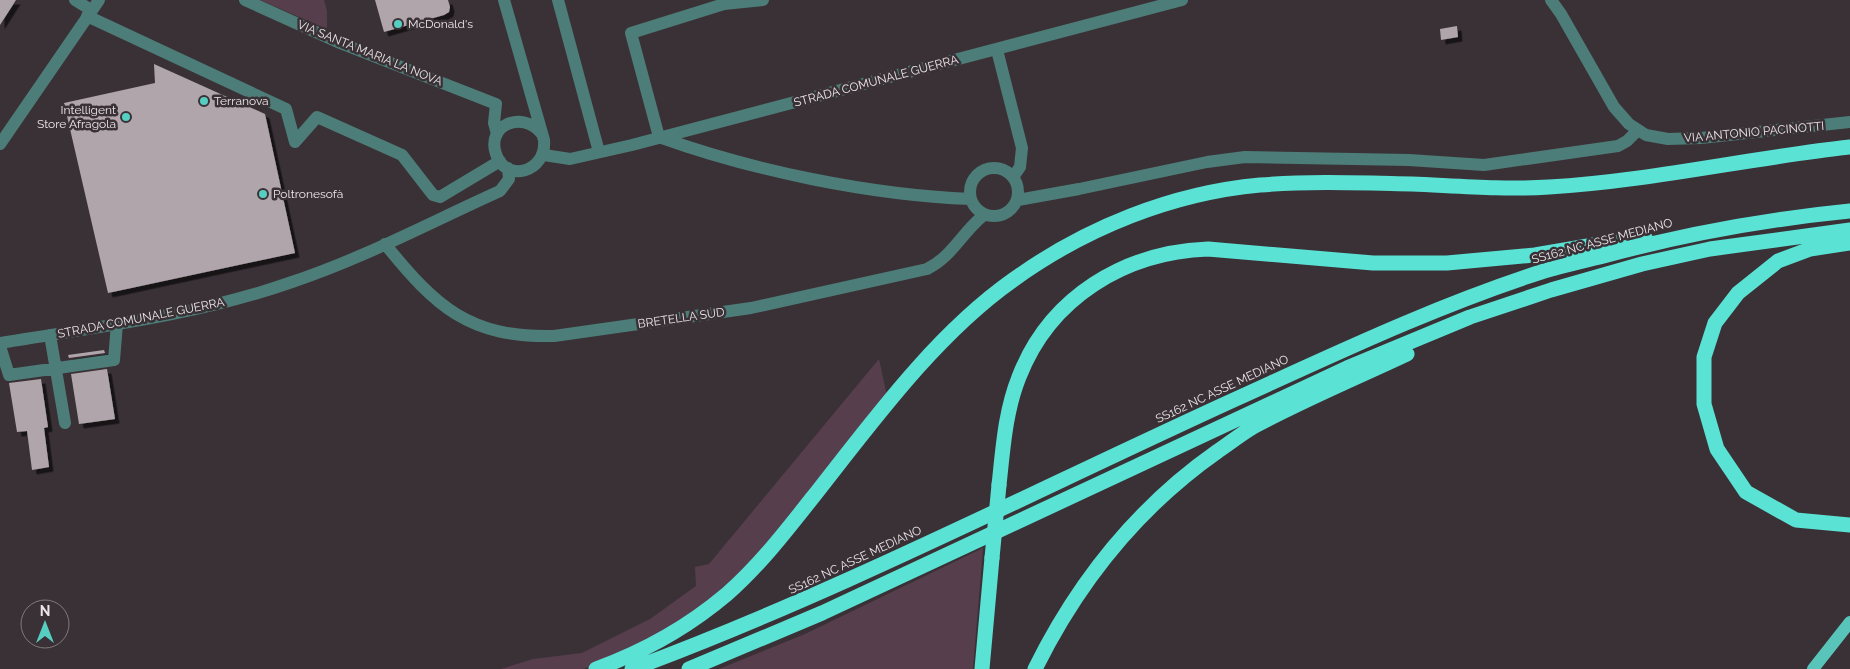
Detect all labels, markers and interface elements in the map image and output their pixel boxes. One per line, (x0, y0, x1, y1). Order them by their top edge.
street label: VIA SANTA MARIA LA NOVA (295, 17, 445, 89)
place label: McDonald's (408, 17, 473, 31)
marker: McDonald's (392, 18, 404, 30)
street label: STRADA COMUNALE GUERRA (792, 52, 960, 110)
place label: Terranova (214, 94, 269, 108)
marker: Terranova (198, 95, 210, 107)
place label: Intelligent Store Afragola (37, 103, 116, 131)
marker: Intelligent Store Afragola (120, 111, 132, 123)
street label: VIA ANTONIO PACINOTTI (1683, 119, 1825, 145)
place label: Poltronesofà (273, 187, 343, 201)
marker: Poltronesofà (257, 188, 269, 200)
street label: SS162 NC ASSE MEDIANO (1530, 215, 1674, 267)
street label: STRADA COMUNALE GUERRA (56, 295, 226, 341)
street label: BRETELLA SUD (637, 305, 726, 331)
street label: SS162 NC ASSE MEDIANO (1153, 352, 1291, 426)
street label: SS162 NC ASSE MEDIANO (786, 523, 924, 597)
north arrow (20, 599, 70, 649)
text: N (40, 603, 50, 619)

